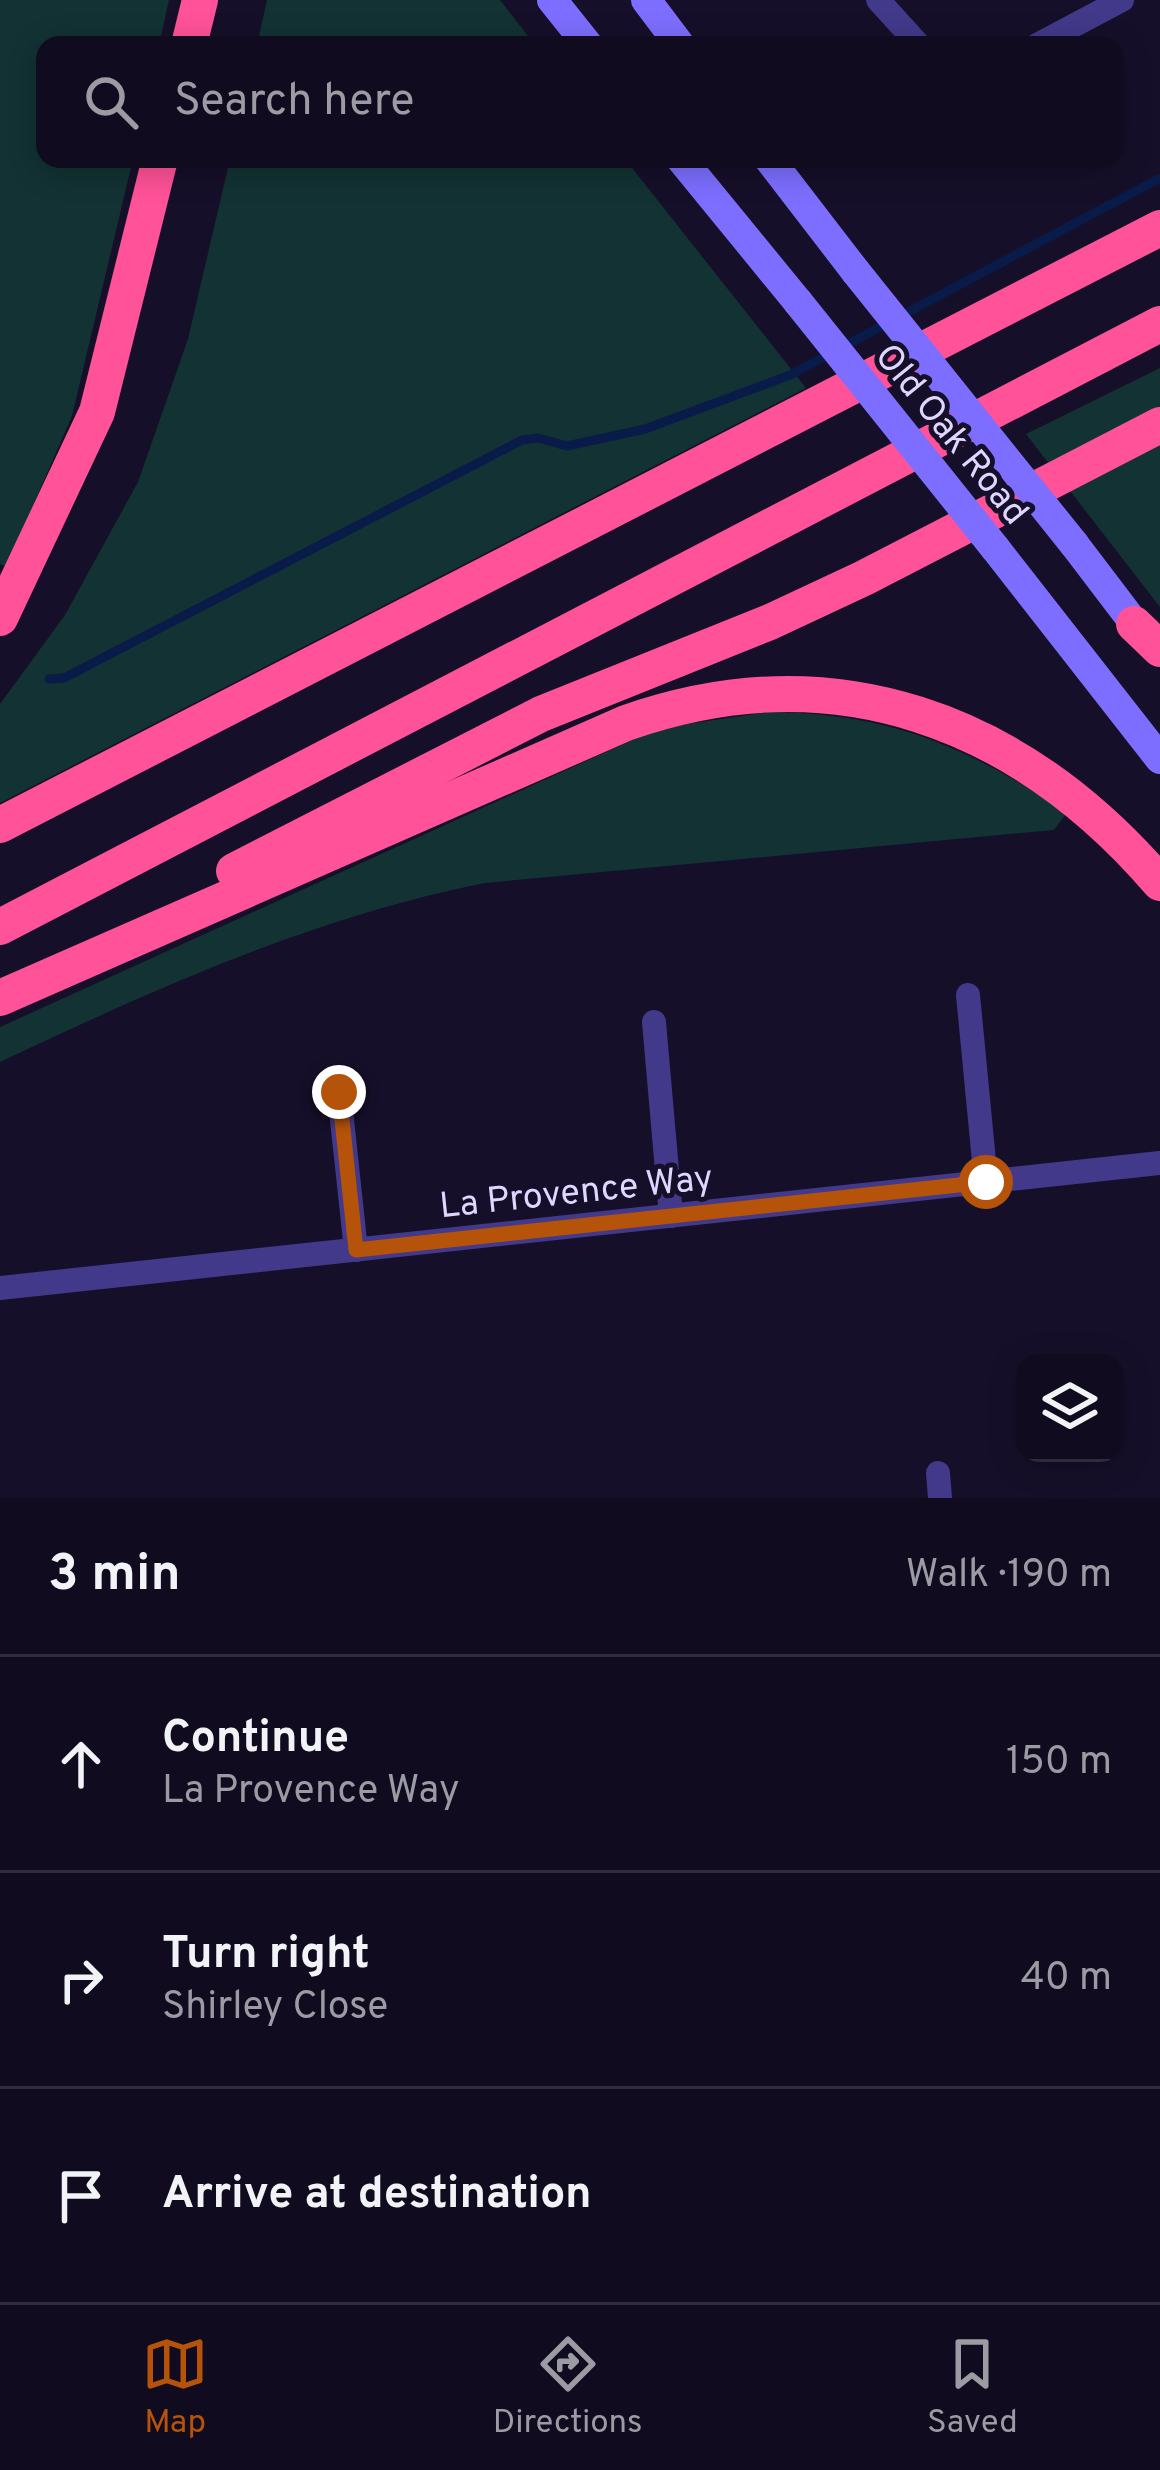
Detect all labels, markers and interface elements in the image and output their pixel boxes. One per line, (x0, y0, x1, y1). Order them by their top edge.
search box (36, 36, 1124, 168)
icon: search (78, 69, 144, 135)
text: Search here (174, 74, 414, 131)
street label: Old Oak Road (863, 336, 1037, 535)
route end (312, 1065, 366, 1119)
route start (959, 1155, 1013, 1209)
street label: La Provence Way (437, 1157, 715, 1231)
map controls (1016, 1354, 1124, 1462)
button: layers (1016, 1354, 1124, 1462)
text: 3 min (48, 1544, 181, 1609)
text: Walk · 190 m (906, 1552, 1112, 1601)
text: Continue (162, 1711, 349, 1768)
icon: ahead (48, 1731, 114, 1797)
text: 150 m (1006, 1739, 1112, 1788)
text: La Provence Way (162, 1768, 460, 1817)
text: Turn right (162, 1927, 370, 1984)
icon: right (48, 1947, 114, 2013)
text: 40 m (1021, 1955, 1112, 2004)
text: Shirley Close (162, 1984, 388, 2033)
icon: arrive (48, 2163, 114, 2229)
text: Arrive at destination (162, 2167, 592, 2224)
tab: Map (142, 2331, 208, 2445)
tab: Directions (493, 2331, 643, 2445)
tab: Saved (927, 2331, 1018, 2445)

